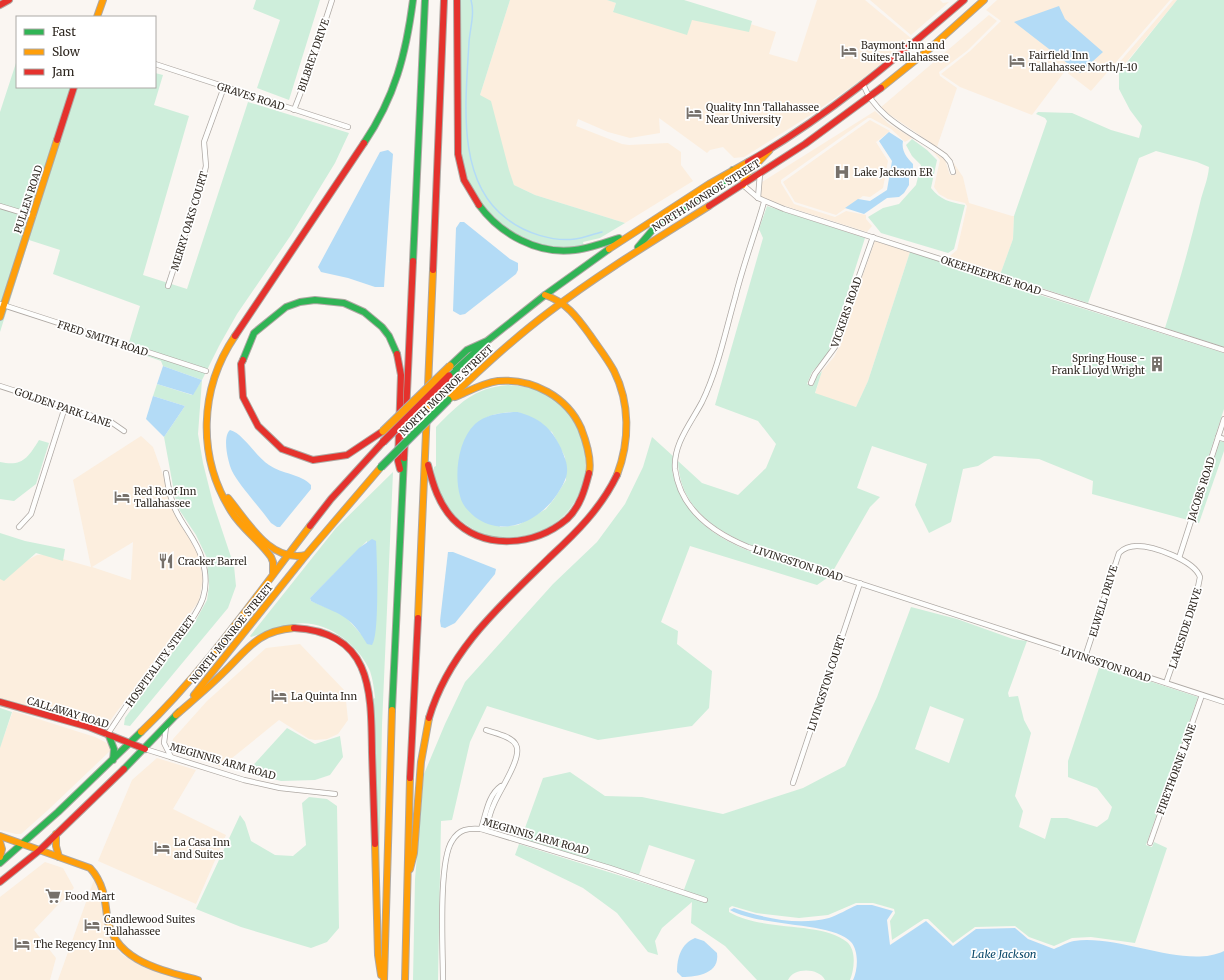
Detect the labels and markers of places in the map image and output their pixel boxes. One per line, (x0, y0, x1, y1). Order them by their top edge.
place label: Baymont Inn and Suites Tallahassee (861, 39, 949, 64)
hotel icon: Baymont Inn and Suites Tallahassee (840, 42, 858, 60)
place label: Fairfield Inn Tallahassee North/I-10 (1029, 49, 1137, 74)
hotel icon: Fairfield Inn Tallahassee North/I-10 (1008, 52, 1026, 70)
place label: Quality Inn Tallahassee Near University (706, 101, 819, 126)
hotel icon: Quality Inn Tallahassee Near University (685, 104, 703, 122)
hospital icon: Lake Jackson ER (833, 163, 851, 181)
place label: Lake Jackson ER (854, 166, 933, 179)
place label: Spring House - Frank Lloyd Wright (1051, 352, 1145, 377)
building icon: Spring House - Frank Lloyd Wright (1148, 355, 1166, 373)
place label: Red Roof Inn Tallahassee (134, 485, 197, 510)
hotel icon: Red Roof Inn Tallahassee (113, 488, 131, 506)
restaurant icon: Cracker Barrel (157, 552, 175, 570)
place label: Cracker Barrel (178, 555, 247, 568)
hotel icon: La Quinta Inn (270, 687, 288, 705)
place label: La Quinta Inn (291, 690, 357, 703)
place label: La Casa Inn and Suites (174, 836, 230, 861)
hotel icon: La Casa Inn and Suites (153, 839, 171, 857)
supermarket icon: Food Mart (44, 887, 62, 905)
place label: Food Mart (65, 890, 115, 903)
place label: Candlewood Suites Tallahassee (104, 913, 195, 938)
hotel icon: Candlewood Suites Tallahassee (83, 916, 101, 934)
hotel icon: The Regency Inn (13, 935, 31, 953)
place label: The Regency Inn (34, 938, 116, 951)

